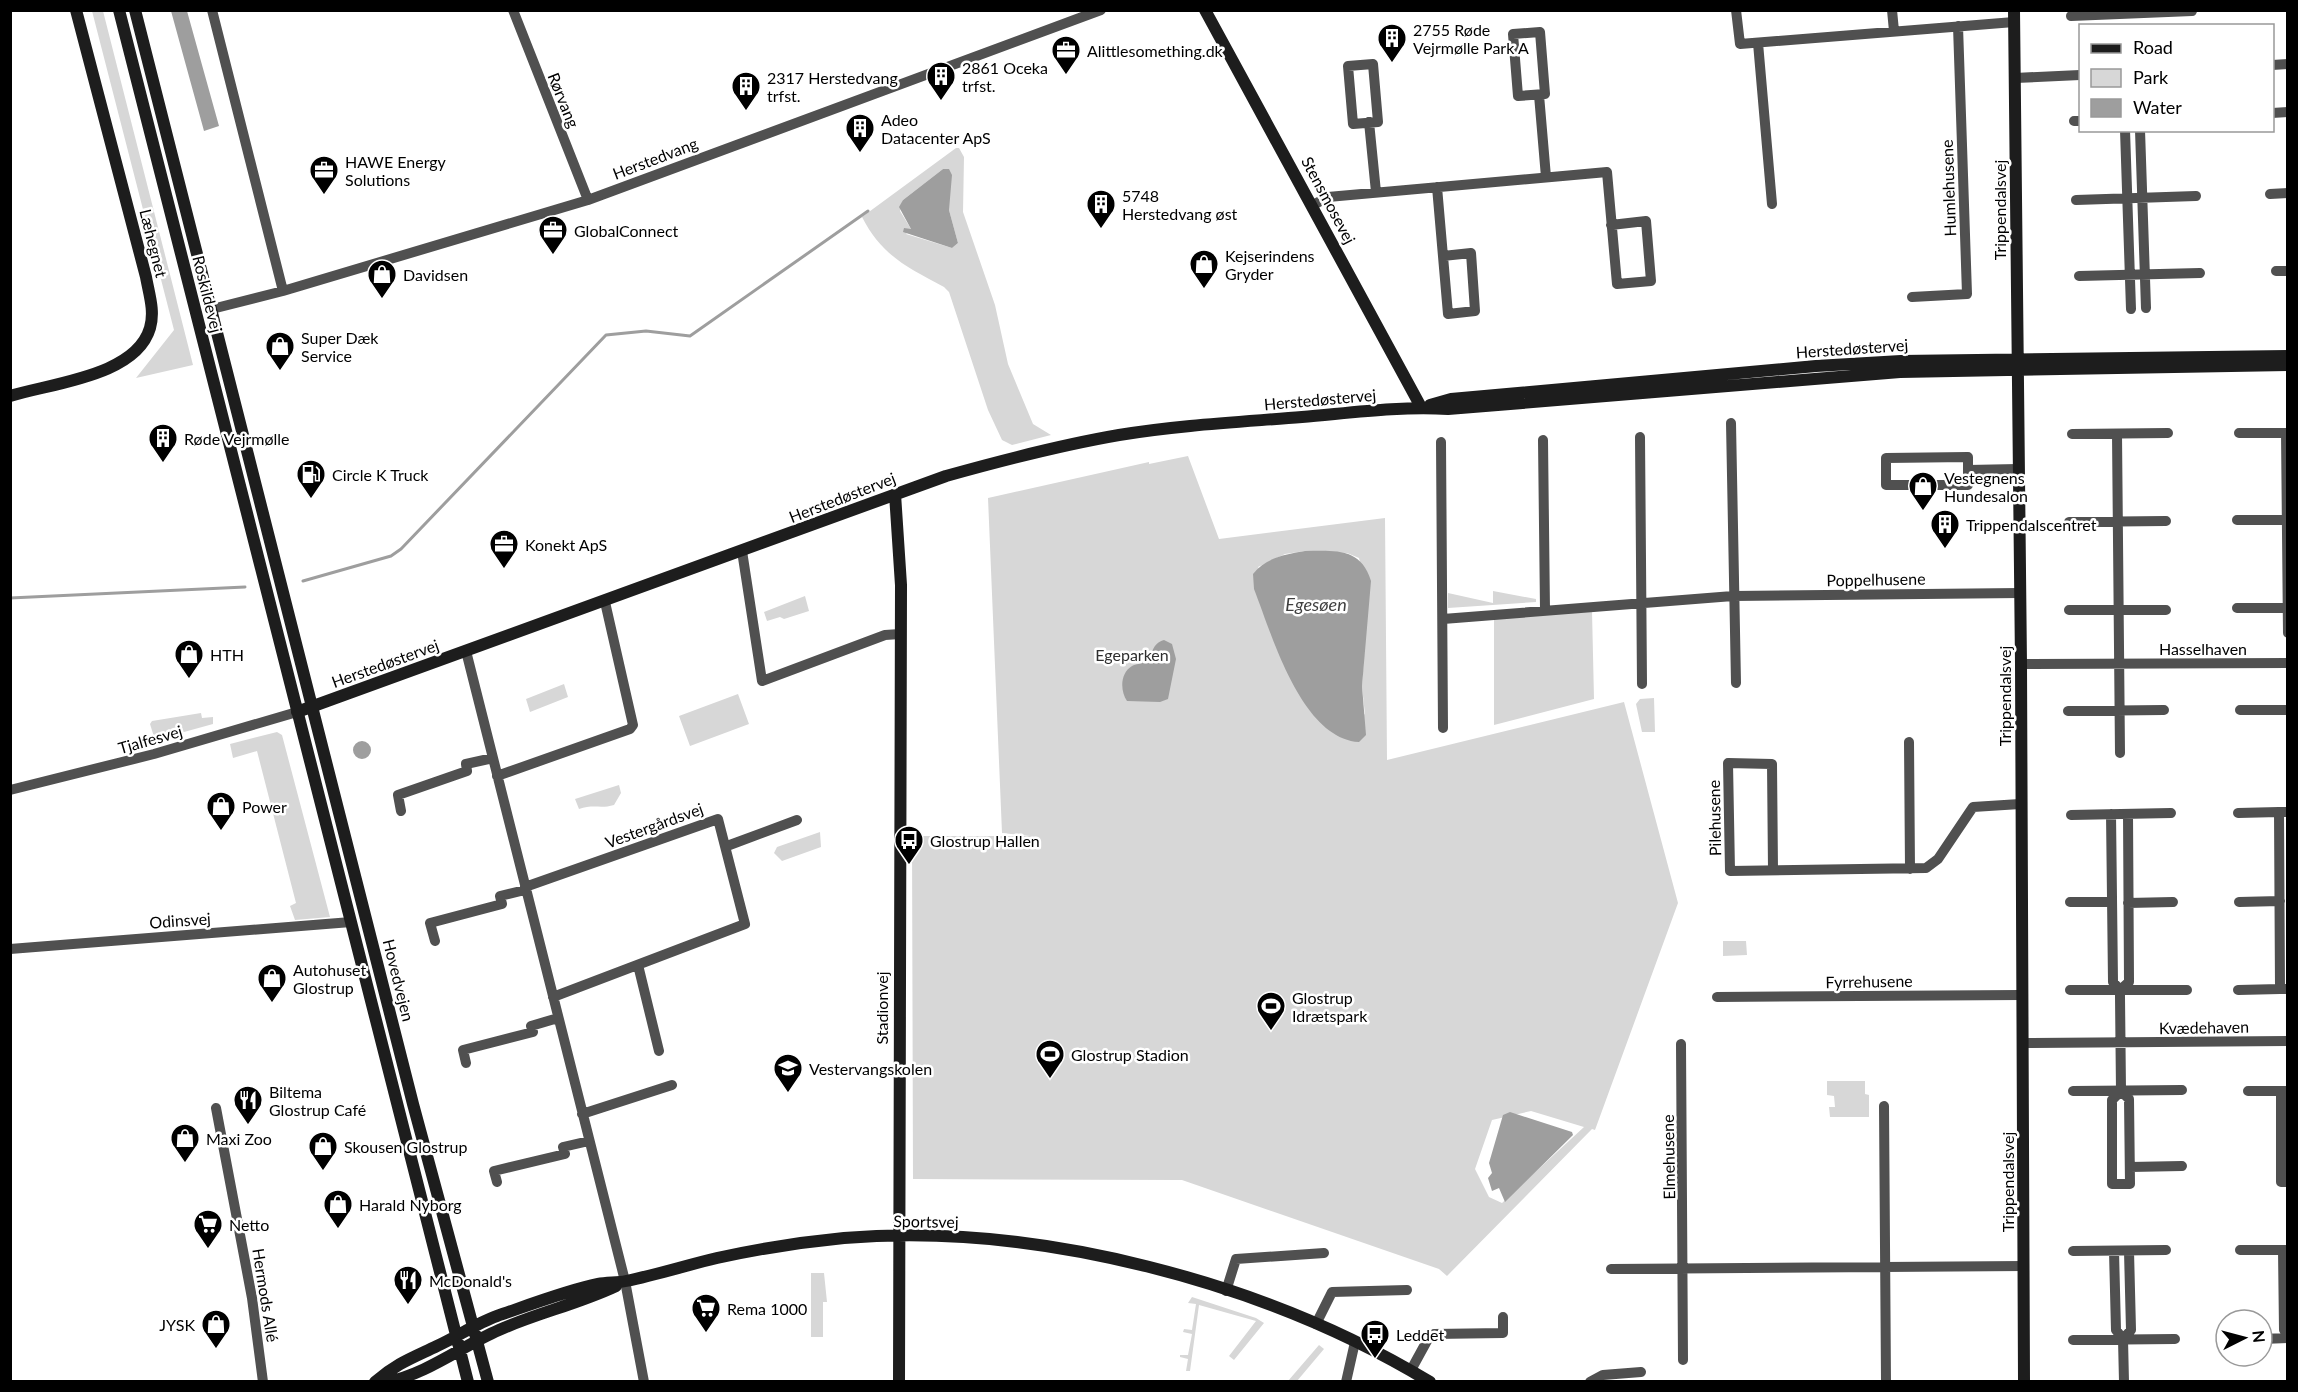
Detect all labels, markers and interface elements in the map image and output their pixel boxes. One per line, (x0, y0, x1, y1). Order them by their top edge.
place label: 2755 Røde Vejrmølle Park A (1413, 20, 1529, 57)
building icon: 2755 Røde Vejrmølle Park A (1376, 22, 1408, 64)
legend (2079, 24, 2274, 132)
office icon: Alittlesomething.dk (1050, 34, 1082, 76)
text: Road (2133, 36, 2173, 58)
place label: Alittlesomething.dk (1087, 41, 1224, 60)
place label: 2861 Oceka trfst. (962, 58, 1048, 95)
building icon: 2861 Oceka trfst. (925, 60, 957, 102)
text: Park (2133, 66, 2169, 88)
place label: 2317 Herstedvang trfst. (767, 68, 898, 105)
street label: Rørvang (544, 70, 584, 130)
building icon: 2317 Herstedvang trfst. (730, 70, 762, 112)
text: Water (2133, 96, 2182, 118)
place label: Adeo Datacenter ApS (881, 110, 991, 147)
building icon: Adeo Datacenter ApS (844, 112, 876, 154)
street label: Herstedvang (610, 133, 700, 183)
street label: Humlehusene (1937, 139, 1959, 237)
place label: HAWE Energy Solutions (345, 152, 447, 189)
street label: Stensmosevej (1298, 153, 1360, 247)
office icon: HAWE Energy Solutions (308, 154, 340, 196)
street label: Trippendalsvej (1990, 160, 2009, 260)
place label: 5748 Herstedvang øst (1122, 186, 1238, 223)
building icon: 5748 Herstedvang øst (1085, 188, 1117, 230)
street label: Læhegnet (136, 207, 172, 279)
office icon: GlobalConnect (537, 214, 569, 256)
place label: GlobalConnect (574, 221, 679, 240)
place label: Kejserindens Gryder (1225, 246, 1315, 283)
shop icon: Kejserindens Gryder (1188, 248, 1220, 290)
street label: Roskildevej (189, 253, 227, 335)
shop icon: Davidsen (366, 258, 398, 300)
place label: Davidsen (403, 265, 468, 284)
place label: Super Dæk Service (301, 328, 379, 365)
shop icon: Super Dæk Service (264, 330, 296, 372)
street label: Herstedøstervej (1795, 335, 1909, 361)
street label: Herstedøstervej (1263, 385, 1377, 413)
building icon: Røde Vejrmølle (147, 422, 179, 464)
place label: Røde Vejrmølle (184, 429, 290, 448)
fuel station icon: Circle K Truck (295, 458, 327, 500)
place label: Circle K Truck (332, 465, 429, 484)
street label: Herstedøstervej (786, 468, 898, 526)
place label: Vestegnens Hundesalon (1944, 468, 2028, 505)
shop icon: Vestegnens Hundesalon (1907, 470, 1939, 512)
building icon: Trippendalscentret (1929, 508, 1961, 550)
place label: Trippendalscentret (1966, 515, 2097, 534)
office icon: Konekt ApS (488, 528, 520, 570)
place label: Konekt ApS (525, 535, 607, 554)
street label: Poppelhusene (1826, 569, 1926, 589)
water label: Egesøen (1285, 593, 1347, 615)
street label: Herstedøstervej (329, 635, 441, 691)
shop icon: HTH (173, 638, 205, 680)
street label: Hasselhaven (2159, 639, 2247, 658)
place label: HTH (210, 645, 244, 664)
park label: Egeparken (1095, 645, 1169, 664)
street label: Trippendalsvej (1995, 646, 2014, 746)
street label: Tjalfesvej (116, 721, 184, 757)
street label: Pilehusene (1704, 780, 1724, 856)
shop icon: Power (205, 790, 237, 832)
place label: Power (242, 797, 287, 816)
street label: Vestergårdsvej (603, 799, 705, 851)
bus stop icon: Glostrup Hallen (893, 824, 925, 866)
place label: Glostrup Hallen (930, 831, 1040, 850)
street label: Odinsvej (149, 908, 211, 932)
street label: Hovedvejen (380, 937, 418, 1023)
place label: Autohuset Glostrup (293, 960, 366, 997)
shop icon: Autohuset Glostrup (256, 962, 288, 1004)
street label: Fyrrehusene (1825, 971, 1913, 991)
street label: Stadionvej (872, 972, 891, 1044)
place label: Glostrup Idrætspark (1292, 988, 1368, 1025)
sports icon: Glostrup Idrætspark (1255, 990, 1287, 1032)
street label: Kvædehaven (2159, 1017, 2249, 1037)
sports icon: Glostrup Stadion (1034, 1038, 1066, 1080)
place label: Glostrup Stadion (1071, 1045, 1189, 1064)
school or university icon: Vestervangskolen (772, 1052, 804, 1094)
place label: Vestervangskolen (809, 1059, 932, 1078)
place label: Biltema Glostrup Café (269, 1082, 366, 1119)
restaurant icon: Biltema Glostrup Café (232, 1084, 264, 1126)
street label: Elmehusene (1658, 1114, 1678, 1200)
shop icon: Maxi Zoo (169, 1122, 201, 1164)
place label: Maxi Zoo (206, 1129, 272, 1148)
shop icon: Skousen Glostrup (307, 1130, 339, 1172)
street label: Trippendalsvej (1998, 1132, 2017, 1232)
place label: Skousen Glostrup (344, 1137, 467, 1156)
shop icon: Harald Nyborg (322, 1188, 354, 1230)
place label: Harald Nyborg (359, 1195, 462, 1214)
supermarket icon: Netto (192, 1208, 224, 1250)
street label: Sportsvej (893, 1211, 959, 1231)
place label: Netto (229, 1215, 269, 1234)
street label: Hermods Allé (249, 1247, 283, 1343)
restaurant icon: McDonald's (392, 1264, 424, 1306)
place label: McDonald's (429, 1271, 512, 1290)
supermarket icon: Rema 1000 (690, 1292, 722, 1334)
place label: Rema 1000 (727, 1299, 807, 1318)
shop icon: JYSK (200, 1308, 232, 1350)
north arrow (2214, 1308, 2274, 1368)
place label: JYSK (159, 1315, 195, 1334)
bus stop icon: Leddet (1359, 1318, 1391, 1360)
place label: Leddet (1396, 1325, 1444, 1344)
text: N (2249, 1329, 2270, 1344)

